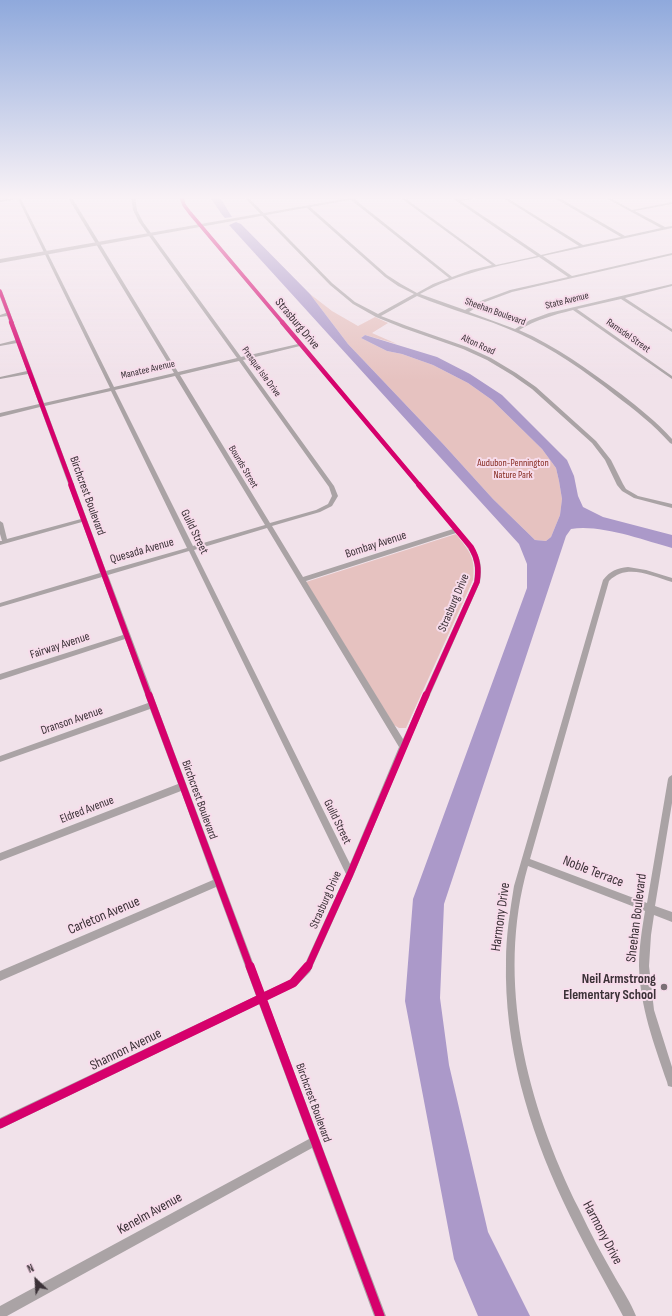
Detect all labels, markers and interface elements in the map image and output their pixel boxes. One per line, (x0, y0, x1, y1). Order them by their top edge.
street label: State Avenue (544, 290, 590, 312)
street label: Sheehan Boulevard (463, 295, 527, 329)
street label: Strasburg Drive (272, 296, 322, 352)
street label: Ramsdel Street (604, 316, 652, 356)
street label: Alton Road (459, 332, 497, 358)
street label: Presque Isle Drive (239, 345, 283, 399)
street label: Manatee Avenue (120, 358, 176, 382)
street label: Bounds Street (226, 444, 260, 490)
street label: Birchcrest Boulevard (66, 455, 108, 537)
park label: Audubon-Pennington Nature Park (477, 457, 549, 480)
street label: Guild Street (177, 507, 211, 557)
street label: Bombay Avenue (344, 528, 408, 562)
street label: Quesada Avenue (109, 535, 175, 567)
street label: Strasburg Drive (435, 572, 473, 634)
street label: Fairway Avenue (28, 630, 92, 662)
street label: Dranson Avenue (39, 704, 105, 738)
street label: Birchcrest Boulevard (178, 759, 220, 841)
street label: Eldred Avenue (58, 793, 116, 827)
street label: Guild Street (320, 797, 354, 847)
street label: Noble Terrace (560, 853, 626, 891)
street label: Strasburg Drive (307, 869, 345, 931)
street label: Sheehan Boulevard (623, 873, 651, 963)
street label: Harmony Drive (488, 881, 514, 953)
street label: Carleton Avenue (65, 893, 143, 939)
place label: Neil Armstrong Elementary School (563, 971, 656, 1004)
marker: Neil Armstrong Elementary School (659, 982, 669, 992)
street label: Shannon Avenue (87, 1025, 165, 1075)
street label: Birchcrest Boulevard (292, 1062, 334, 1144)
street label: Kenelm Avenue (115, 1189, 185, 1239)
street label: Harmony Drive (578, 1198, 626, 1268)
north arrow (16, 1260, 56, 1300)
text: N (25, 1262, 36, 1276)

